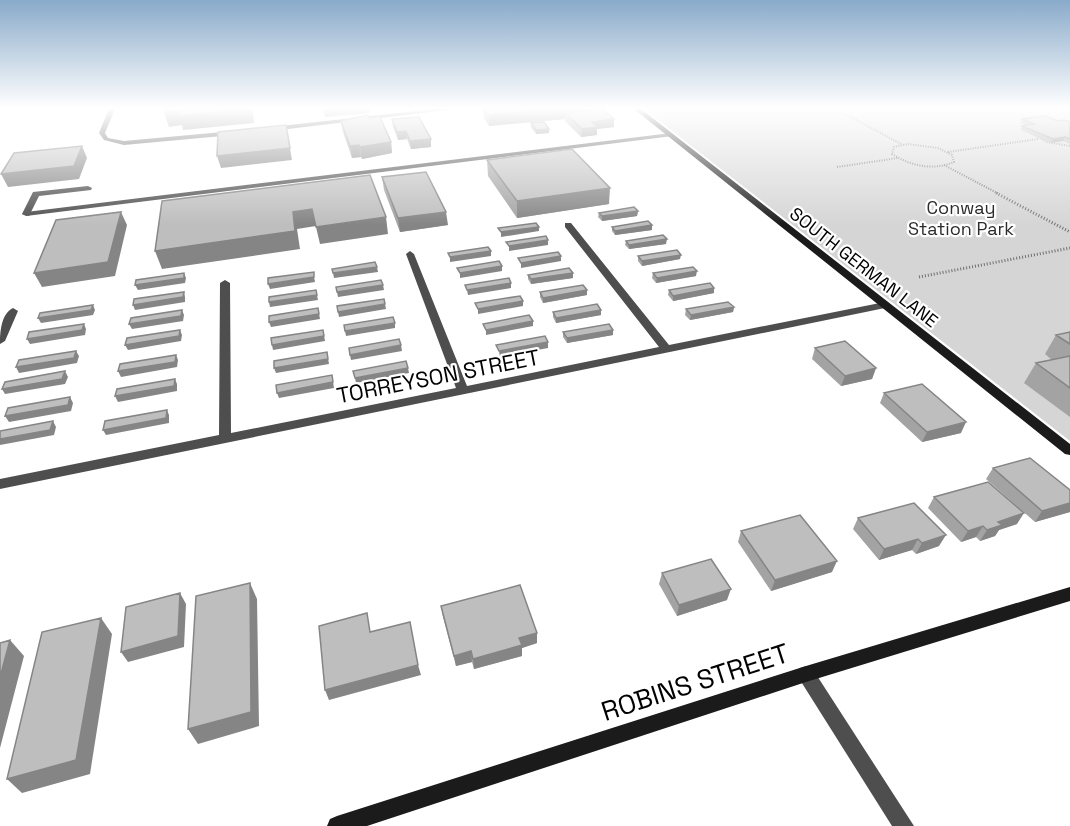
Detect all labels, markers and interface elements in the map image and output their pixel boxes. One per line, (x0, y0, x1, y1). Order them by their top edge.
park label: Conway Station Park (908, 196, 1014, 240)
street label: SOUTH GERMAN LANE (785, 202, 943, 332)
street label: TORREYSON STREET (334, 343, 542, 409)
street label: ROBINS STREET (597, 635, 793, 729)

